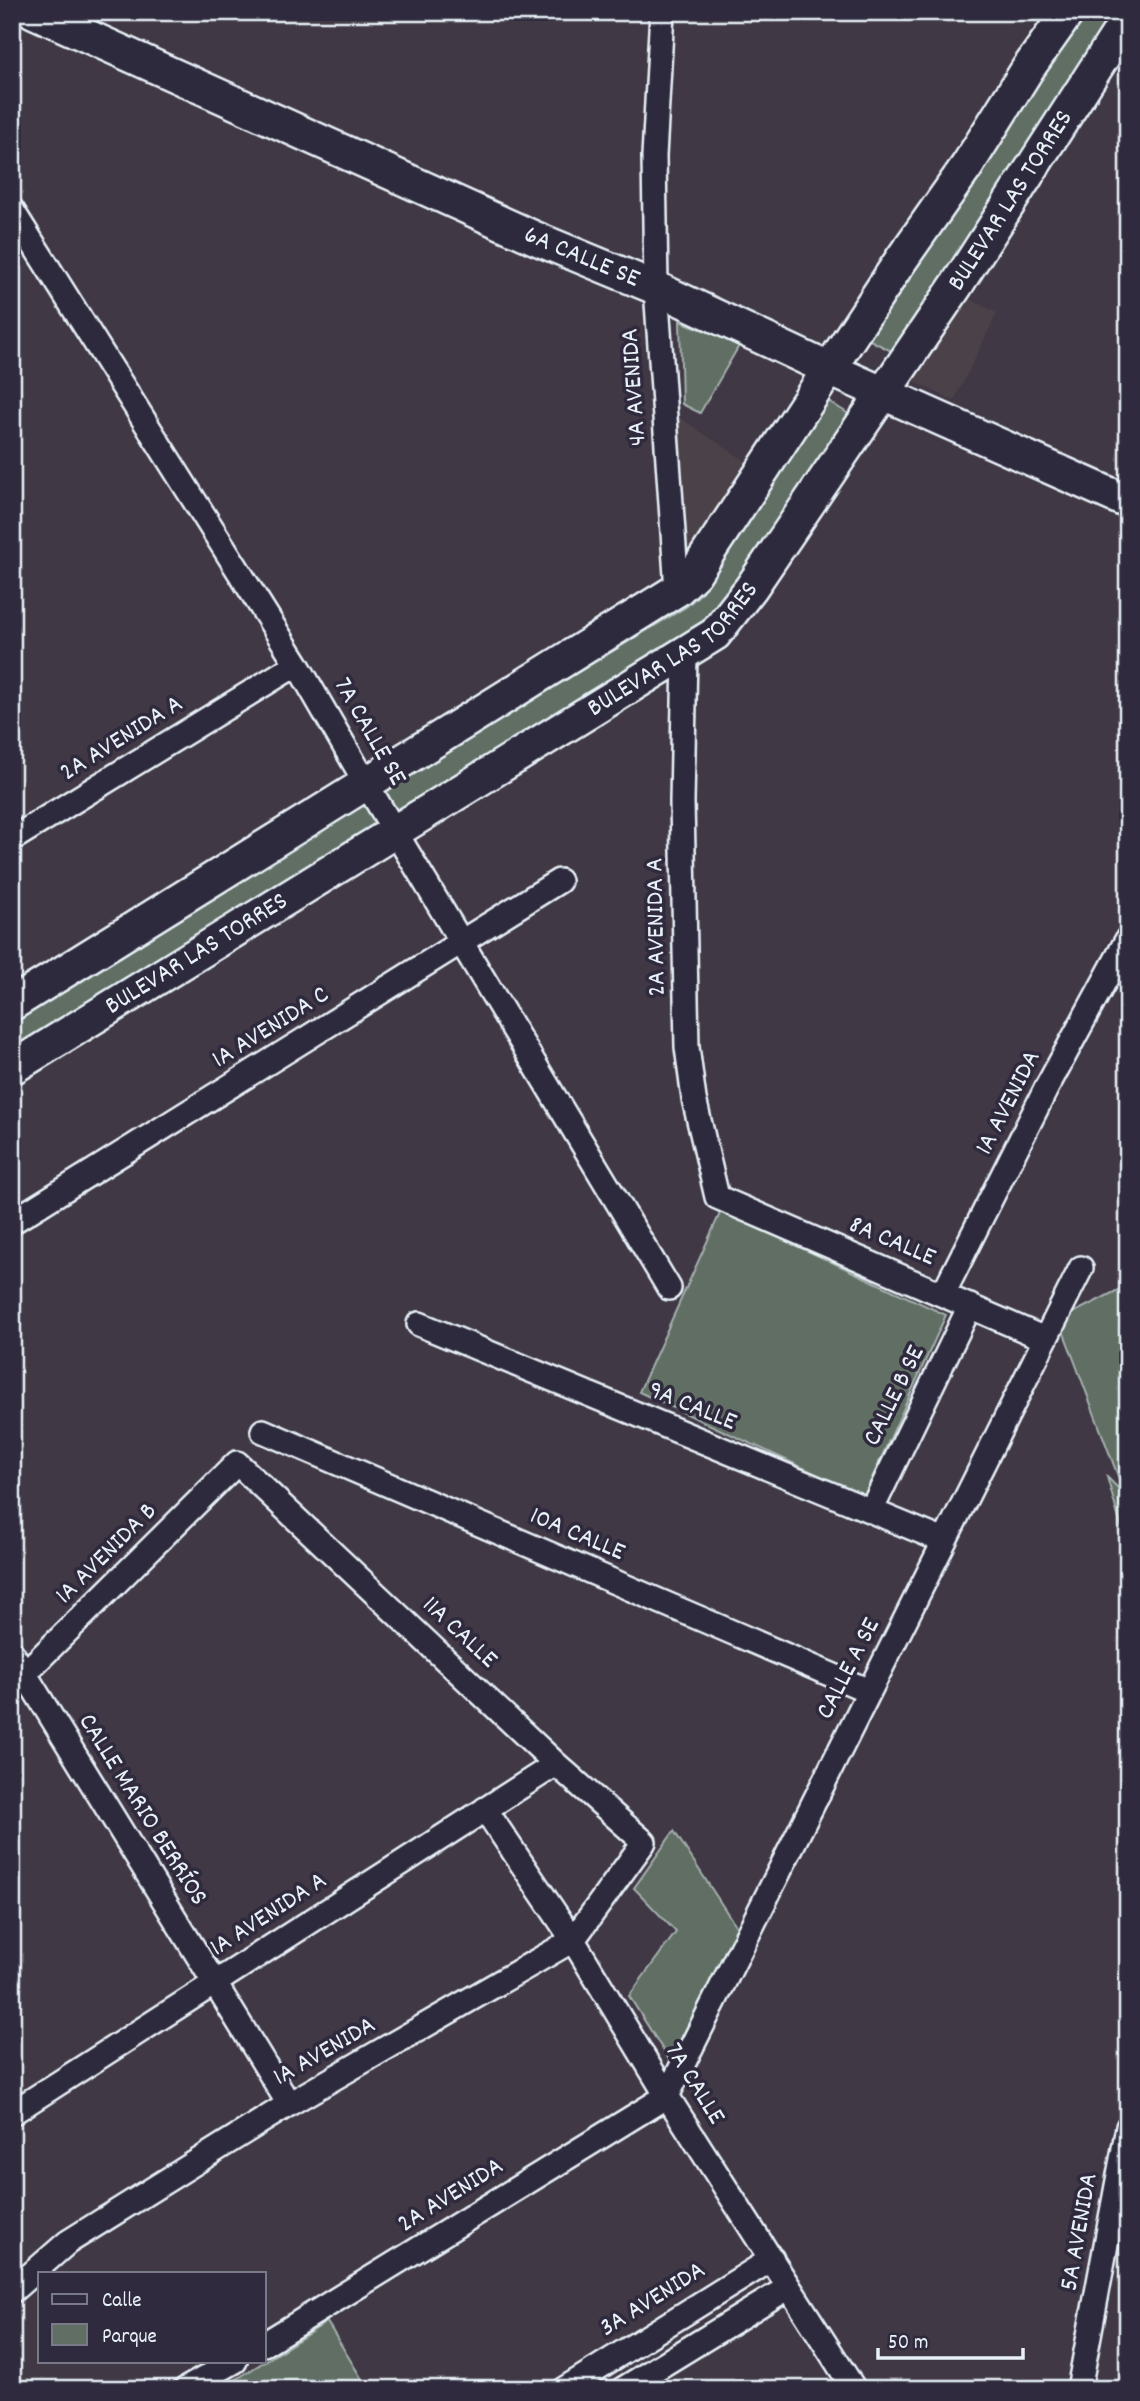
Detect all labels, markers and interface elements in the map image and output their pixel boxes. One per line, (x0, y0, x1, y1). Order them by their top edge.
street label: BULEVAR LAS TORRES (939, 103, 1083, 299)
street label: 6A CALLE SE (518, 217, 645, 298)
street label: 4A AVENIDA (612, 327, 658, 447)
street label: BULEVAR LAS TORRES (581, 574, 768, 727)
street label: 7A CALLE SE (323, 671, 415, 793)
street label: 2A AVENIDA A (53, 687, 191, 791)
street label: 2A AVENIDA A (637, 857, 677, 997)
street label: BULEVAR LAS TORRES (98, 883, 295, 1025)
street label: 1A AVENIDA C (205, 977, 337, 1079)
street label: 1A AVENIDA (967, 1044, 1051, 1162)
street label: 8A CALLE (843, 1207, 941, 1277)
street label: CALLE B SE (855, 1339, 935, 1452)
street label: 9A CALLE (642, 1373, 742, 1441)
street label: 1A AVENIDA B (48, 1495, 166, 1613)
street label: 10A CALLE (524, 1498, 630, 1572)
street label: 11A CALLE (413, 1588, 505, 1678)
street label: CALLE A SE (808, 1612, 890, 1726)
street label: CALLE MARIO BERRÍOS (68, 1707, 216, 1913)
street label: 1A AVENIDA A (203, 1863, 335, 1967)
street label: 1A AVENIDA (267, 2008, 383, 2096)
street label: 7A CALLE (654, 2036, 734, 2132)
street label: 2A AVENIDA (391, 2149, 511, 2243)
street label: 5A AVENIDA (1051, 2170, 1109, 2294)
street label: 3A AVENIDA (593, 2253, 713, 2347)
legend (38, 2272, 266, 2362)
text: Calle (102, 2287, 141, 2317)
scale bar (878, 2317, 1023, 2361)
text: Parque (102, 2323, 157, 2353)
text: 50 m (888, 2329, 928, 2359)

